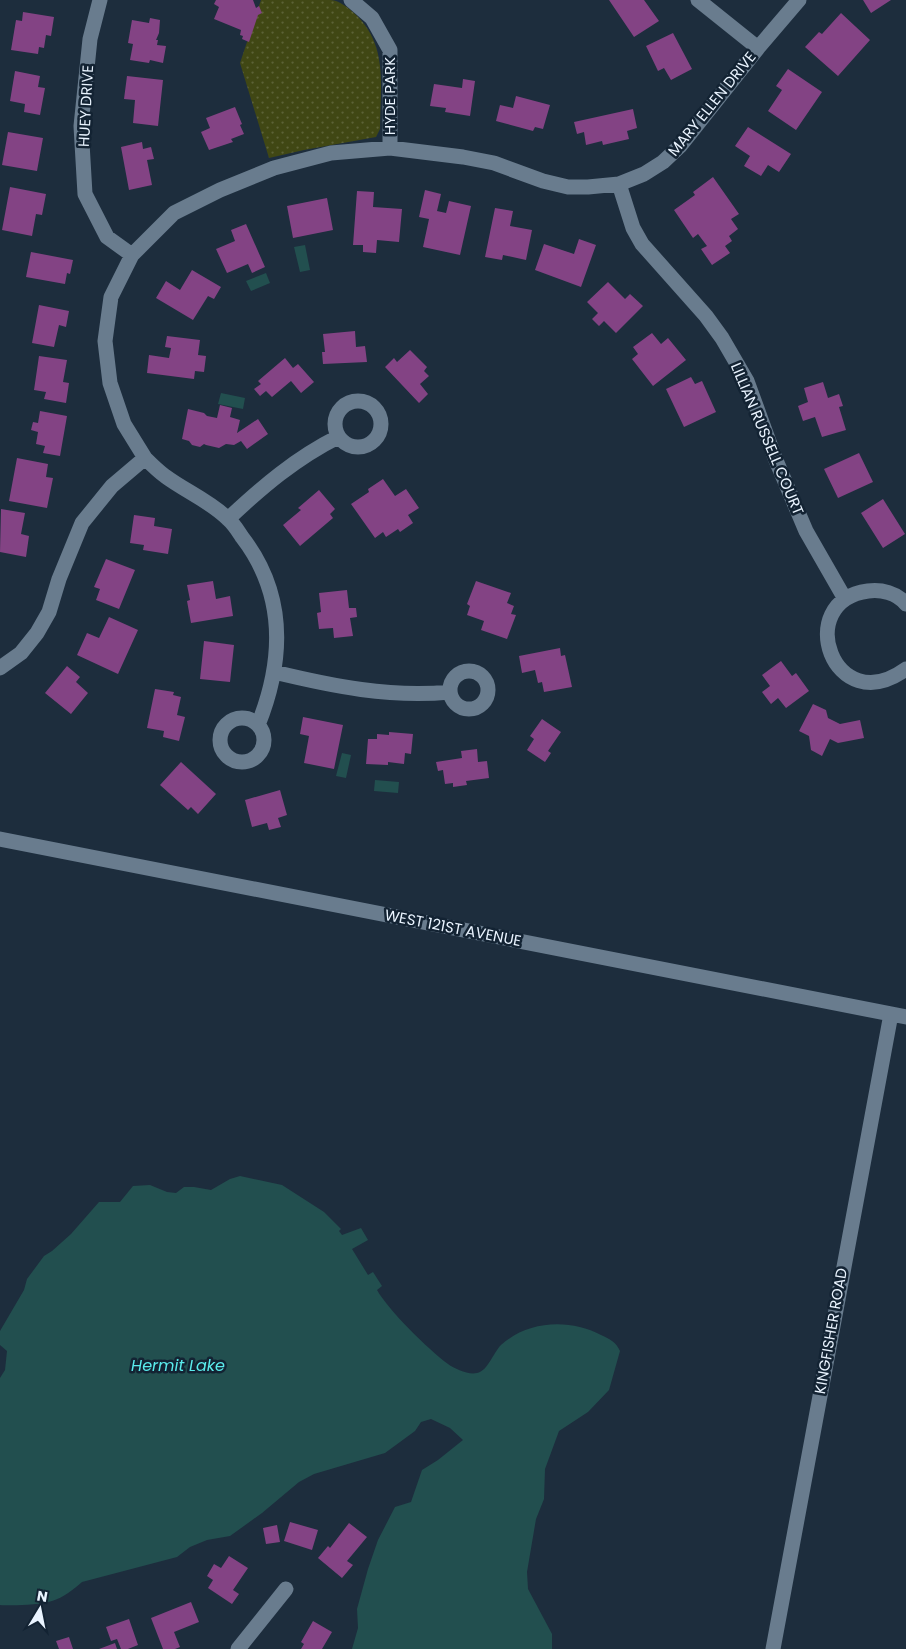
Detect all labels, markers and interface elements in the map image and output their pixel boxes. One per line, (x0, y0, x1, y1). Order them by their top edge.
street label: MARY ELLEN DRIVE (663, 47, 760, 160)
street label: HYDE PARK (379, 57, 400, 135)
street label: HUEY DRIVE (73, 64, 98, 148)
street label: LILLIAN RUSSELL COURT (726, 359, 809, 518)
street label: WEST 121ST AVENUE (383, 904, 523, 951)
street label: KINGFISHER ROAD (809, 1266, 852, 1396)
water label: Hermit Lake (131, 1354, 225, 1377)
north arrow (15, 1584, 65, 1634)
text: N (35, 1585, 49, 1607)

